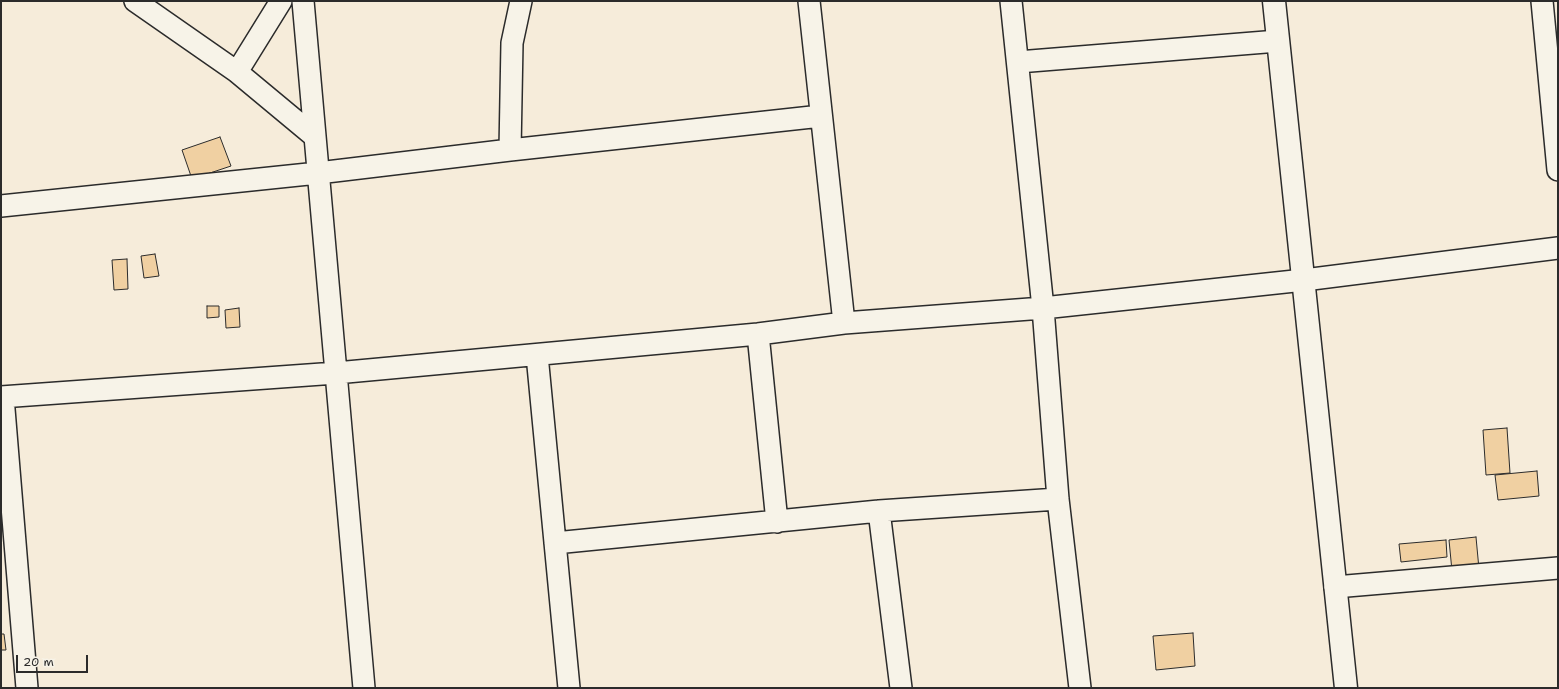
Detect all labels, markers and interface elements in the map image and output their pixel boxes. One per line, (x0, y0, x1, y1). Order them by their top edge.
scale bar (18, 647, 90, 673)
text: 20 m (23, 654, 54, 670)

